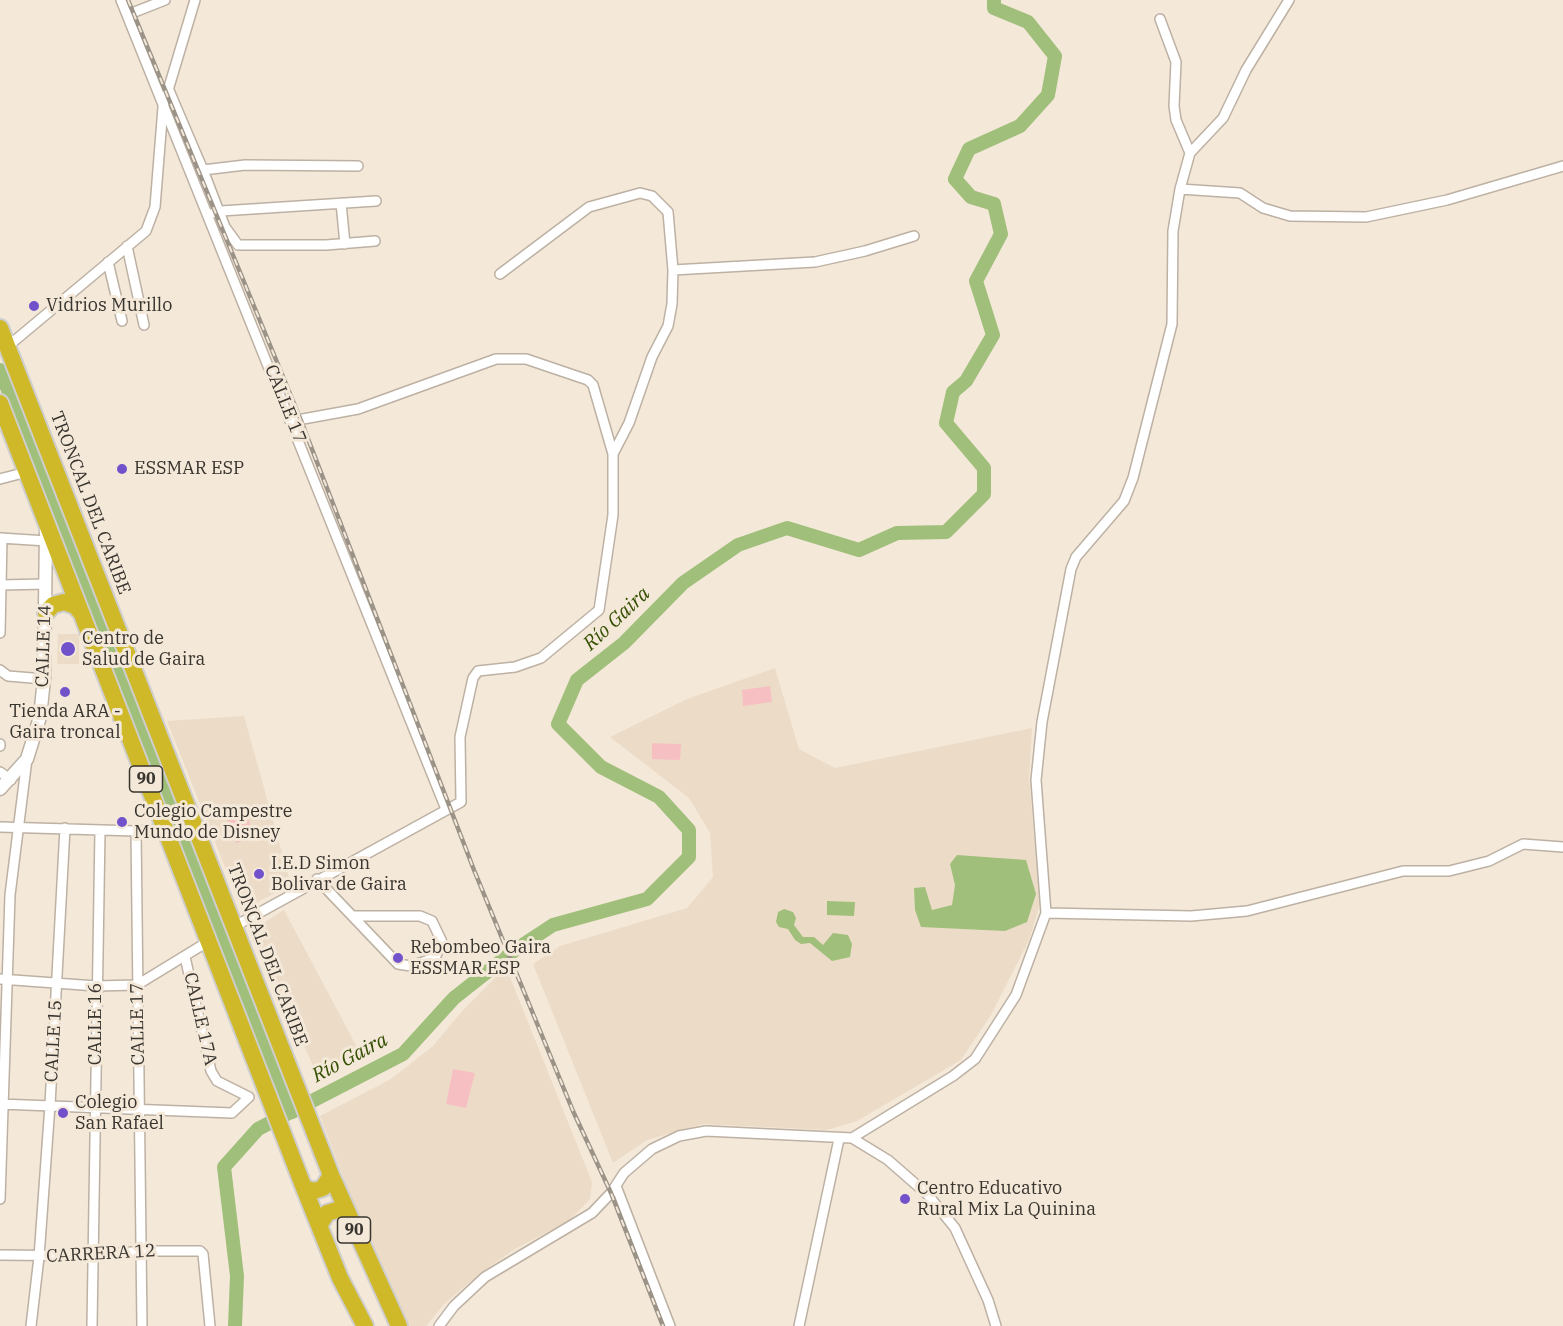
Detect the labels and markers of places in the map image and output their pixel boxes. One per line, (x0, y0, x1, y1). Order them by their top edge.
place label: Vidrios Murillo (46, 295, 172, 317)
marker: Vidrios Murillo (27, 299, 41, 313)
place label: ESSMAR ESP (134, 458, 244, 480)
marker: ESSMAR ESP (115, 462, 129, 476)
place label: Centro de Salud de Gaira (82, 628, 205, 670)
marker: Centro de Salud de Gaira (59, 640, 77, 658)
marker: Tienda ARA - Gaira troncal (58, 685, 72, 699)
place label: Tienda ARA - Gaira troncal (9, 701, 121, 744)
place label: Colegio Campestre Mundo de Disney (134, 801, 292, 844)
marker: Colegio Campestre Mundo de Disney (115, 815, 129, 829)
place label: I.E.D Simon Bolivar de Gaira (271, 853, 407, 896)
marker: I.E.D Simon Bolivar de Gaira (252, 867, 266, 881)
place label: Rebombeo Gaira ESSMAR ESP (410, 937, 551, 980)
marker: Rebombeo Gaira ESSMAR ESP (391, 951, 405, 965)
place label: Colegio San Rafael (75, 1092, 164, 1134)
marker: Colegio San Rafael (56, 1106, 70, 1120)
place label: Centro Educativo Rural Mix La Quinina (917, 1178, 1096, 1220)
marker: Centro Educativo Rural Mix La Quinina (898, 1192, 912, 1206)

